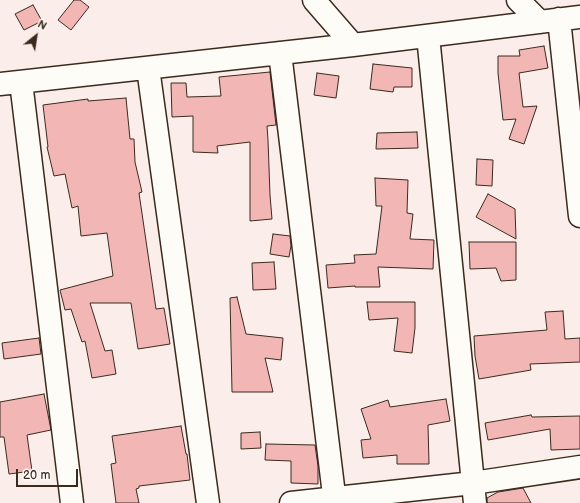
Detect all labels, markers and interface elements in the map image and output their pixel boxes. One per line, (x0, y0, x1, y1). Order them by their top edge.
north arrow (16, 16, 56, 56)
text: N (35, 17, 49, 33)
scale bar (18, 461, 80, 487)
text: 20 m (23, 468, 50, 483)

